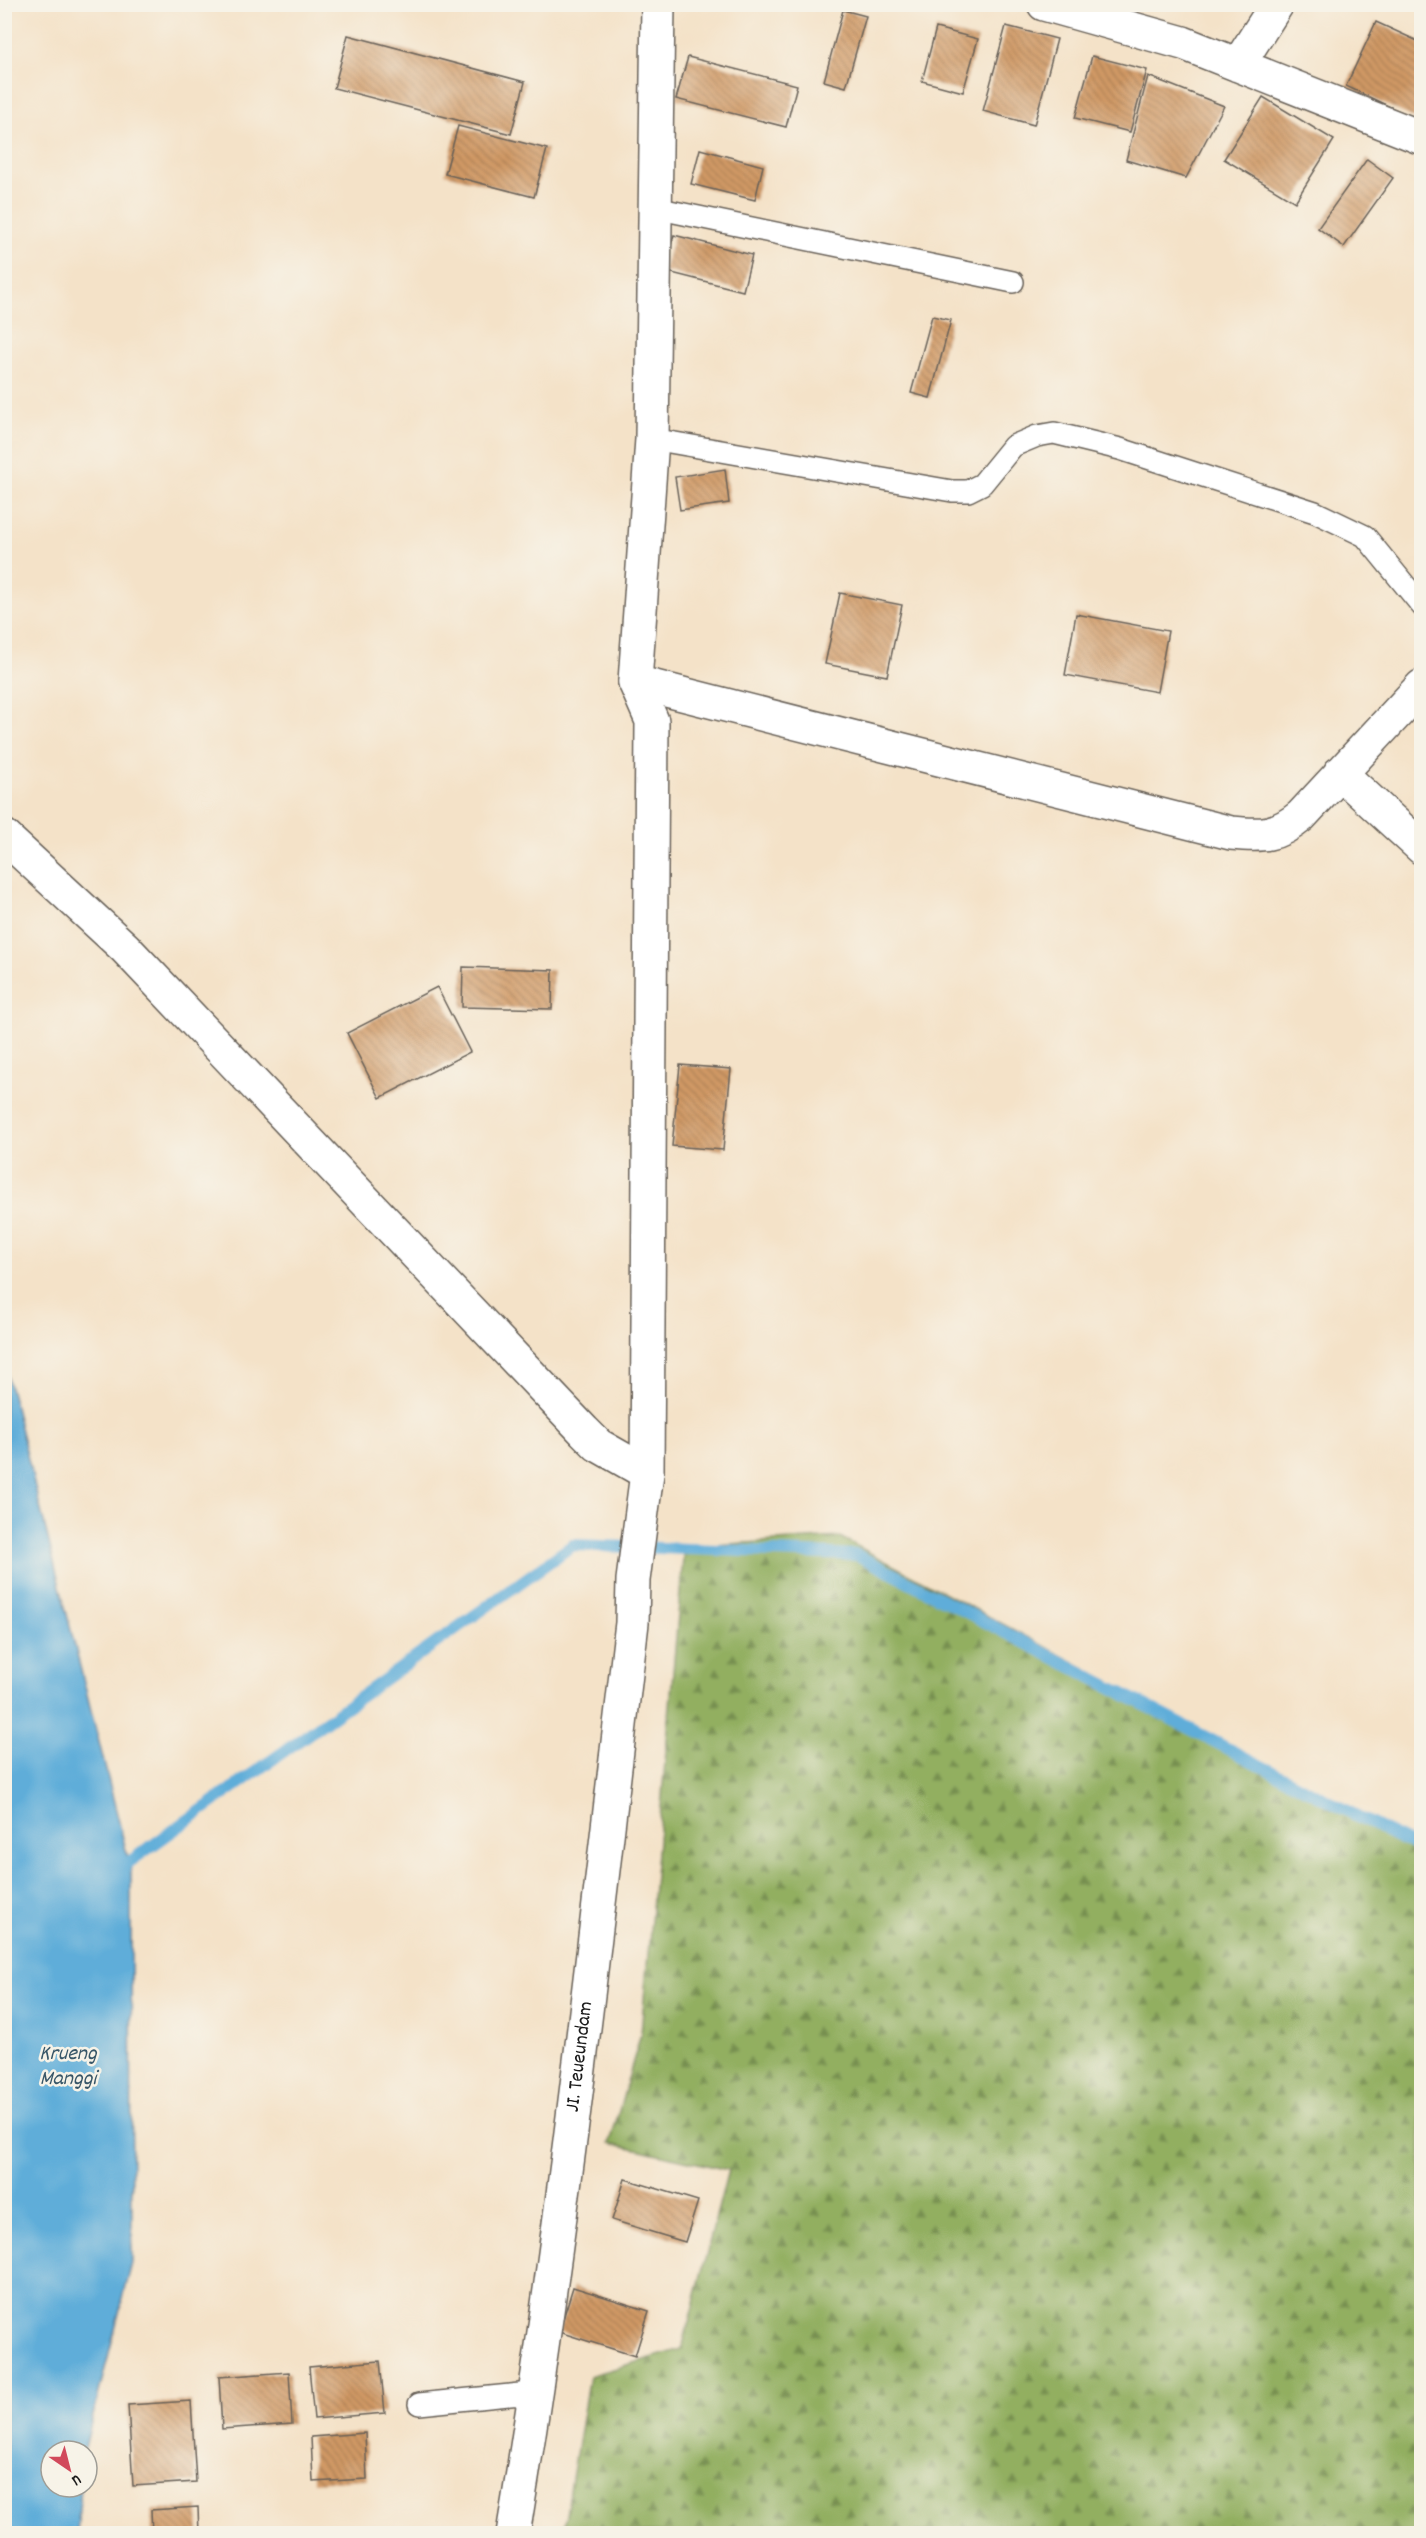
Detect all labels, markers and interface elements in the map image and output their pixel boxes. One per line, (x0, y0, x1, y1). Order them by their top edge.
street label: JI. Teueundam (559, 2000, 602, 2114)
water label: Krueng Manggi (39, 2039, 99, 2095)
north arrow (39, 2439, 99, 2499)
text: U (66, 2468, 86, 2491)

